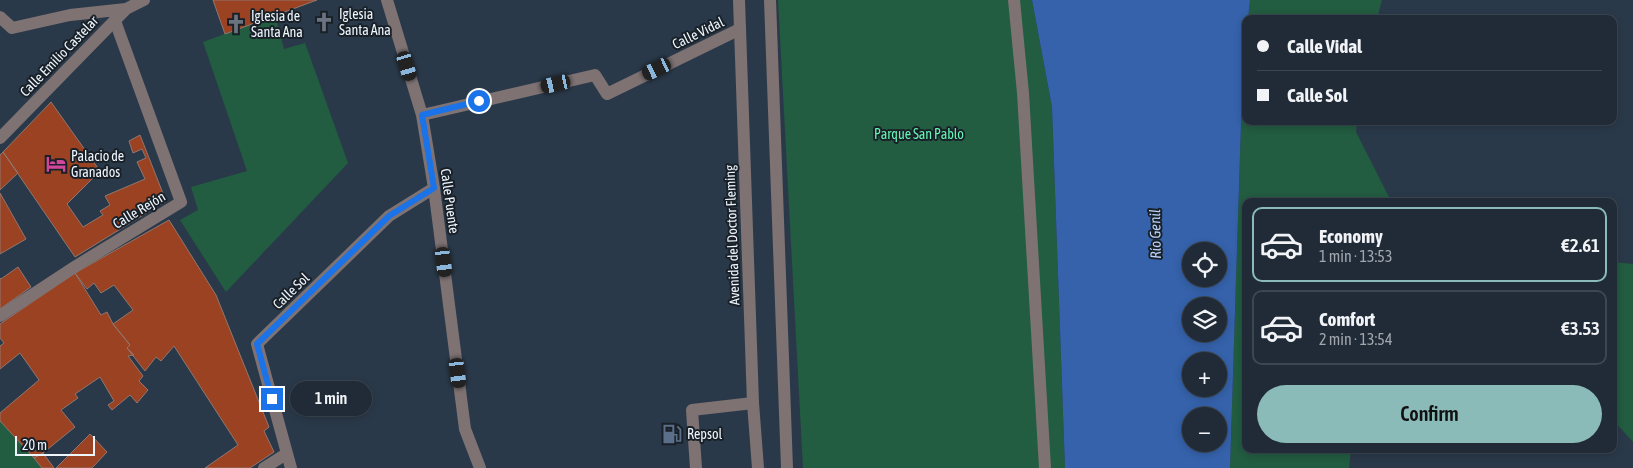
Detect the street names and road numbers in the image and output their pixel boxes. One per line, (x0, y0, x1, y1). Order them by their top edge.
street label: Calle Emilio Castelar (17, 12, 102, 99)
street label: Calle Vidal (670, 14, 727, 52)
street label: Avenida del Doctor Fleming (722, 165, 742, 305)
street label: Calle Puente (438, 168, 462, 234)
street label: Calle Rejón (110, 188, 168, 232)
street label: Calle Sol (269, 270, 313, 312)

